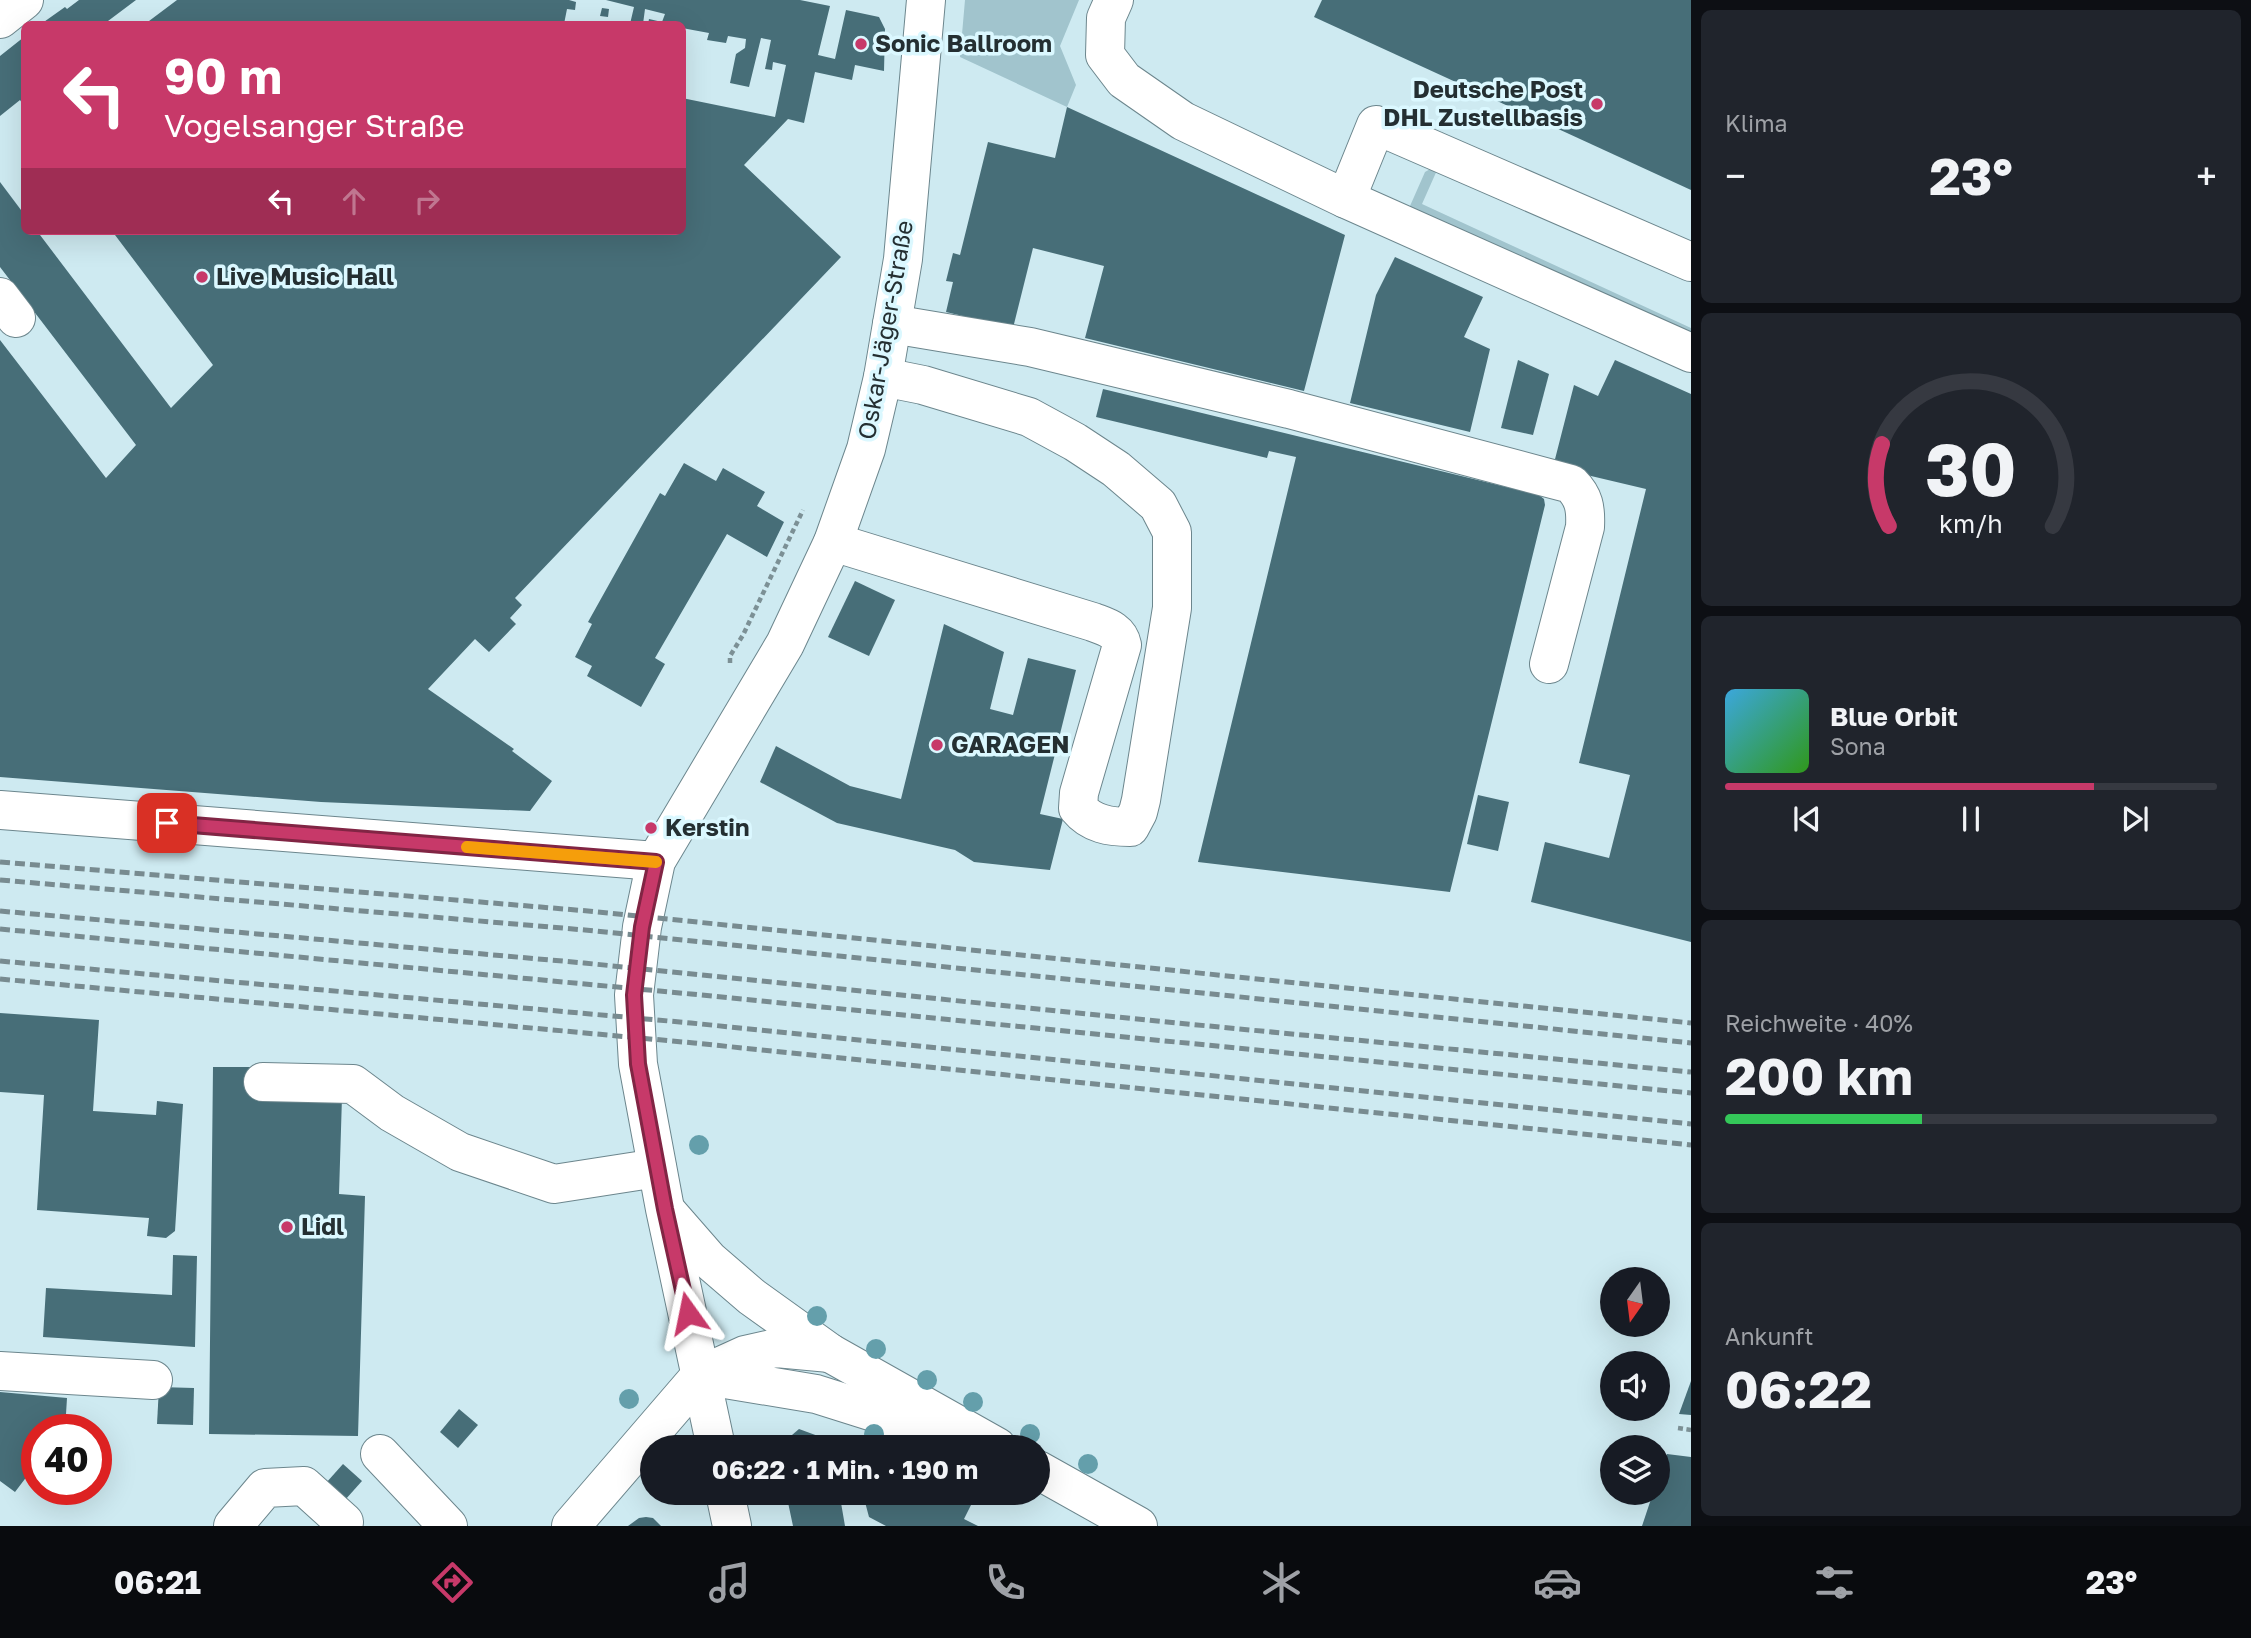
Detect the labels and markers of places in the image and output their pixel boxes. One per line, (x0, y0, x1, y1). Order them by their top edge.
place label: Sonic Ballroom (875, 28, 1052, 57)
marker: Sonic Ballroom (853, 36, 869, 52)
place label: Deutsche Post DHL Zustellbasis (1383, 74, 1583, 131)
marker: Deutsche Post DHL Zustellbasis (1589, 96, 1605, 112)
place label: Live Music Hall (216, 261, 394, 290)
marker: Live Music Hall (194, 269, 210, 285)
place label: GARAGEN (951, 729, 1069, 758)
marker: GARAGEN (929, 737, 945, 753)
pin (137, 793, 197, 853)
place label: Kerstin (665, 812, 749, 841)
marker: Kerstin (643, 820, 659, 836)
place label: Lidl (301, 1211, 344, 1240)
marker: Lidl (279, 1219, 295, 1235)

